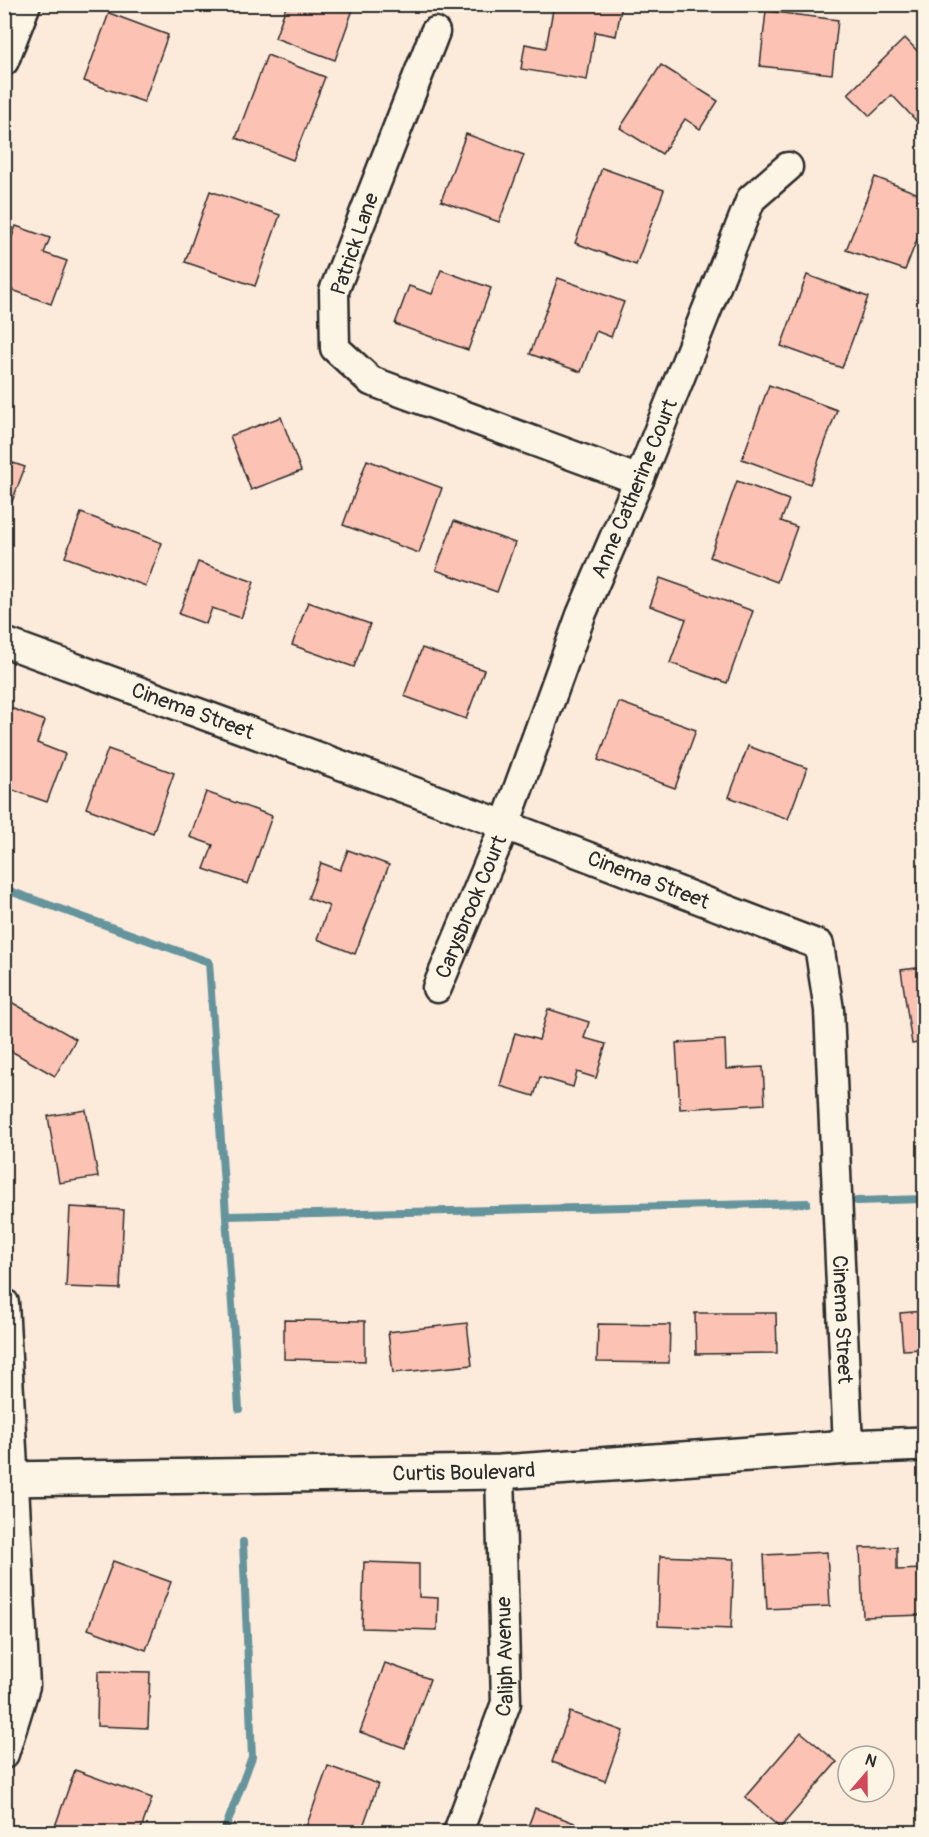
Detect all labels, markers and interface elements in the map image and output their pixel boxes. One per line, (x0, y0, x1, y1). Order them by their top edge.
street label: Patrick Lane (325, 189, 385, 299)
street label: Anne Catherine Court (585, 395, 684, 583)
street label: Cinema Street (128, 676, 258, 746)
street label: Carysbrook Court (429, 831, 513, 982)
street label: Cinema Street (584, 844, 714, 916)
street label: Cinema Street (826, 1255, 859, 1385)
street label: Curtis Boulevard (392, 1456, 536, 1487)
street label: Caliph Avenue (489, 1595, 520, 1721)
north arrow (836, 1744, 896, 1804)
text: N (862, 1750, 879, 1772)

